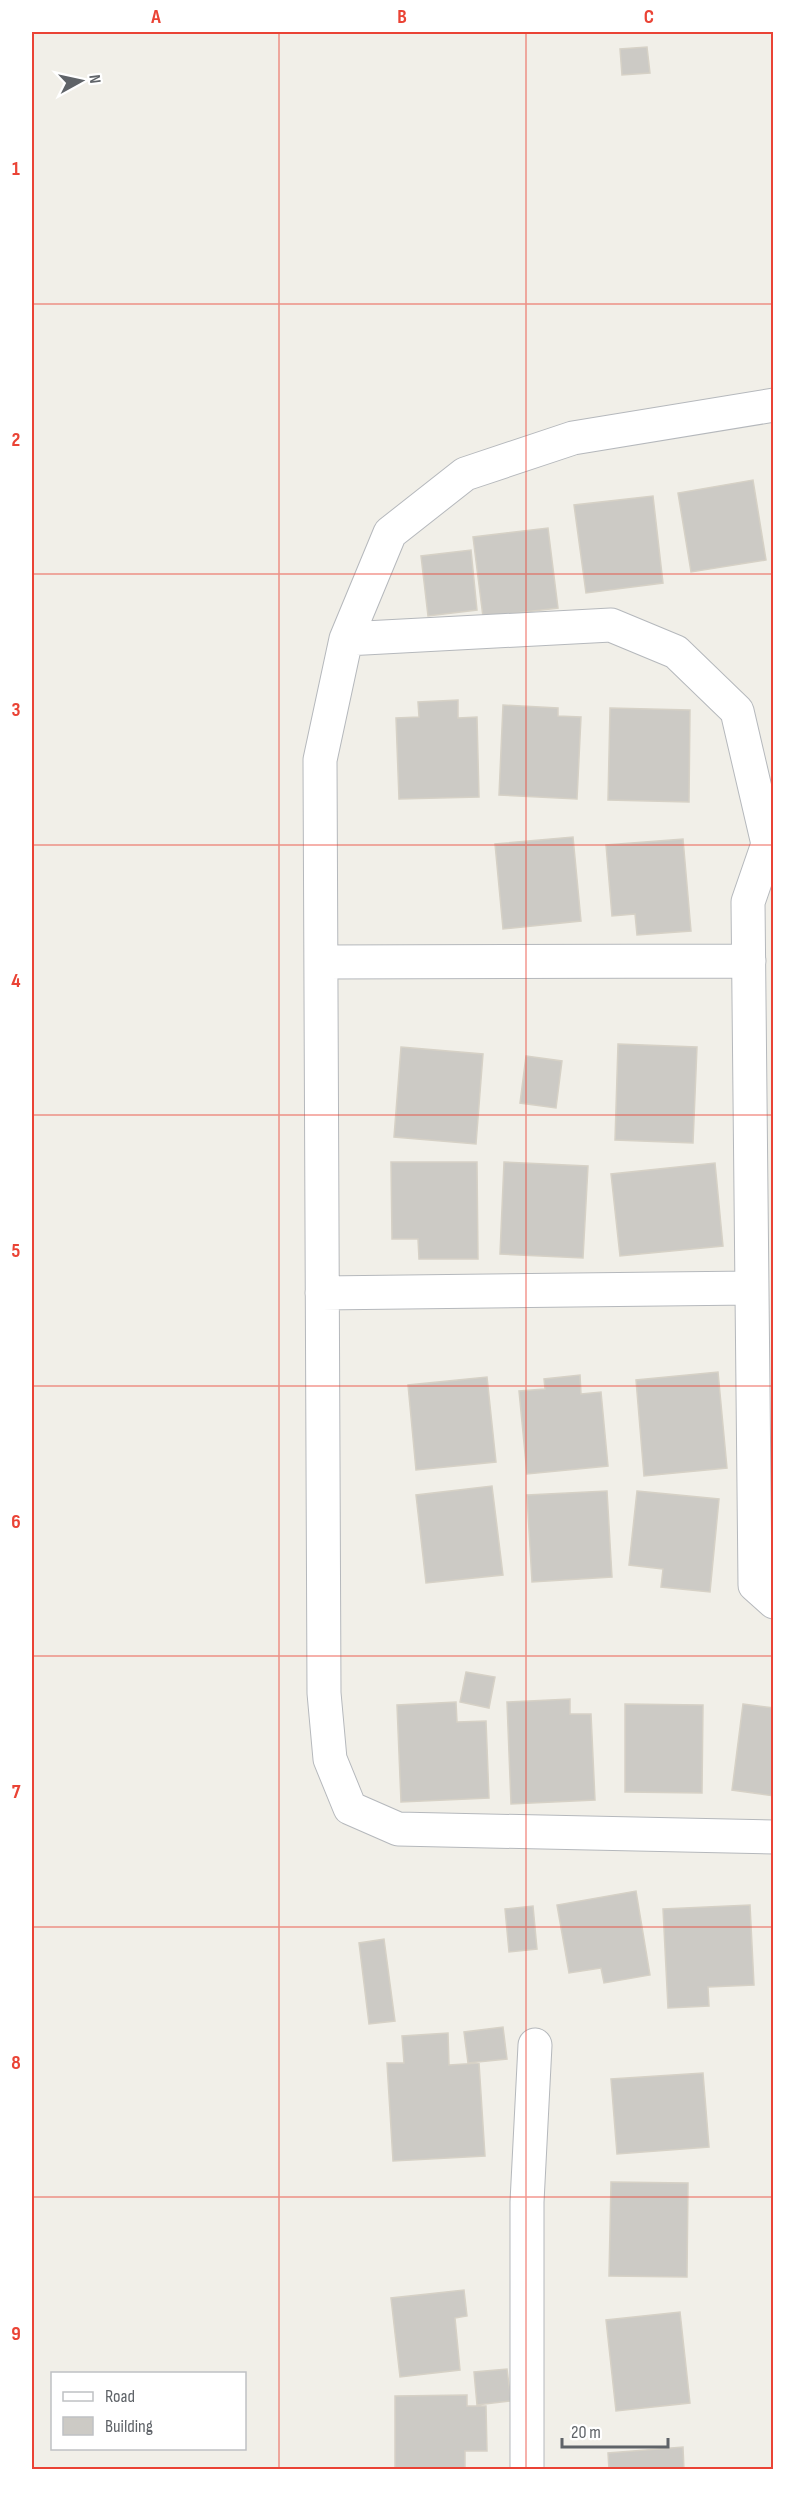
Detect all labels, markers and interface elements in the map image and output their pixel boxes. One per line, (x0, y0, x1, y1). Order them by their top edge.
text: A (150, 5, 161, 29)
text: B (397, 5, 407, 29)
text: C (644, 5, 654, 29)
north arrow (51, 51, 111, 111)
text: N (84, 74, 104, 85)
text: 1 (12, 157, 20, 181)
text: 2 (12, 428, 20, 452)
text: 3 (12, 698, 21, 722)
text: 4 (11, 969, 21, 993)
text: 5 (12, 1239, 21, 1263)
text: 6 (11, 1510, 21, 1534)
text: 7 (12, 1780, 21, 1804)
text: 8 (11, 2051, 21, 2075)
text: 9 (11, 2322, 21, 2346)
legend (51, 2372, 246, 2450)
text: Road (105, 2386, 135, 2407)
scale bar (562, 2411, 668, 2449)
text: Building (105, 2416, 153, 2437)
text: 20 m (571, 2422, 601, 2443)

